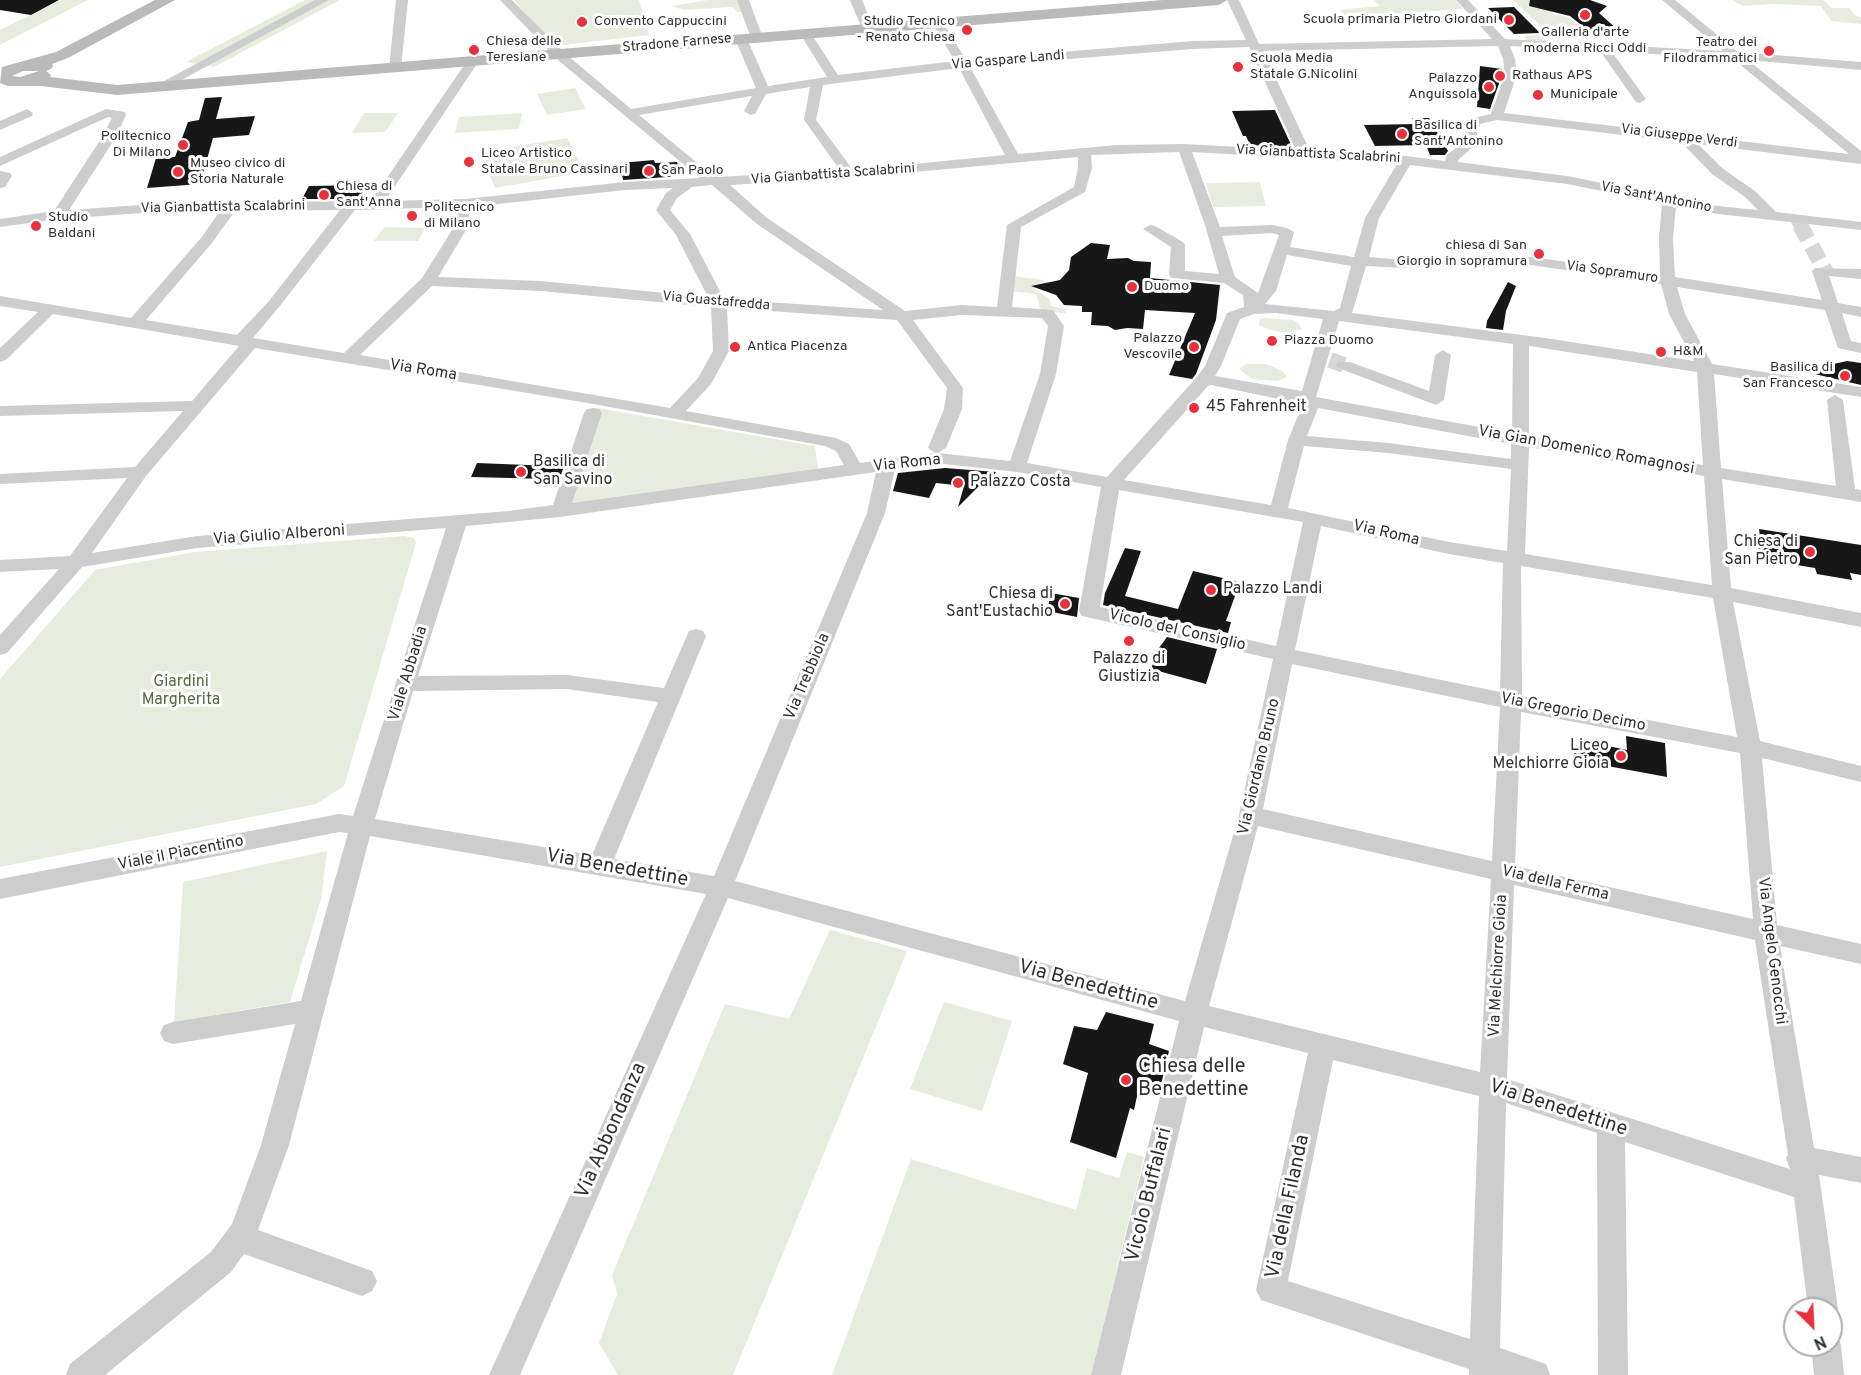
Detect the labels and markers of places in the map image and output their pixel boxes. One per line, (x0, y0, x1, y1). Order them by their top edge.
marker: Galleria d'arte moderna Ricci Oddi (1578, 8, 1592, 22)
place label: Scuola primaria Pietro Giordani (1303, 12, 1497, 28)
marker: Scuola primaria Pietro Giordani (1502, 13, 1516, 27)
place label: Convento Cappuccini (594, 14, 727, 30)
place label: Studio Tecnico - Renato Chiesa (856, 14, 955, 46)
marker: Convento Cappuccini (575, 15, 589, 29)
marker: Studio Tecnico - Renato Chiesa (960, 23, 974, 37)
place label: Galleria d'arte moderna Ricci Oddi (1524, 25, 1646, 57)
place label: Chiesa delle Teresiane (486, 34, 561, 66)
place label: Teatro dei Filodrammatici (1663, 35, 1757, 68)
marker: Chiesa delle Teresiane (467, 43, 481, 57)
marker: Teatro dei Filodrammatici (1762, 44, 1776, 58)
place label: Scuola Media Statale G.Nicolini (1250, 51, 1357, 84)
marker: Scuola Media Statale G.Nicolini (1231, 60, 1245, 74)
place label: Rathaus APS (1512, 68, 1593, 84)
marker: Rathaus APS (1493, 69, 1507, 83)
place label: Palazzo Anguissola (1408, 71, 1477, 104)
marker: Palazzo Anguissola (1482, 80, 1496, 94)
place label: Municipale (1550, 87, 1618, 103)
marker: Municipale (1531, 88, 1545, 102)
place label: Basilica di Sant'Antonino (1414, 118, 1503, 150)
marker: Basilica di Sant'Antonino (1395, 127, 1409, 141)
place label: Politecnico Di Milano (101, 129, 171, 162)
marker: Politecnico Di Milano (176, 138, 190, 152)
place label: Liceo Artistico Statale Bruno Cassinari (481, 146, 628, 178)
marker: Liceo Artistico Statale Bruno Cassinari (462, 155, 476, 169)
place label: Museo civico di Storia Naturale (190, 156, 285, 188)
place label: San Paolo (661, 163, 724, 179)
marker: San Paolo (642, 164, 656, 178)
marker: Museo civico di Storia Naturale (171, 165, 185, 179)
place label: Chiesa di Sant'Anna (336, 179, 401, 212)
marker: Chiesa di Sant'Anna (317, 188, 331, 202)
place label: Politecnico di Milano (424, 200, 494, 232)
marker: Politecnico di Milano (405, 209, 419, 223)
place label: Studio Baldani (48, 210, 95, 243)
marker: Studio Baldani (29, 219, 43, 233)
place label: chiesa di San Giorgio in sopramura (1397, 238, 1527, 270)
marker: chiesa di San Giorgio in sopramura (1532, 247, 1546, 261)
place label: Duomo (1144, 279, 1189, 295)
marker: Duomo (1125, 280, 1139, 294)
place label: Palazzo Vescovile (1124, 331, 1182, 364)
place label: Piazza Duomo (1284, 333, 1374, 349)
marker: Piazza Duomo (1265, 334, 1279, 348)
place label: Antica Piacenza (747, 339, 847, 355)
marker: Antica Piacenza (728, 340, 742, 354)
marker: Palazzo Vescovile (1187, 340, 1201, 354)
place label: H&M (1673, 344, 1704, 360)
marker: H&M (1654, 345, 1668, 359)
place label: Basilica di San Francesco (1742, 360, 1833, 392)
marker: Basilica di San Francesco (1838, 369, 1852, 383)
place label: 45 Fahrenheit (1206, 398, 1307, 418)
marker: 45 Fahrenheit (1187, 401, 1201, 415)
place label: Basilica di San Savino (533, 453, 612, 491)
marker: Basilica di San Savino (514, 465, 528, 479)
place label: Palazzo Costa (970, 473, 1070, 493)
marker: Palazzo Costa (951, 476, 965, 490)
place label: Chiesa di San Pietro (1724, 533, 1798, 571)
marker: Chiesa di San Pietro (1803, 545, 1817, 559)
place label: Palazzo Landi (1223, 580, 1322, 600)
marker: Palazzo Landi (1204, 583, 1218, 597)
place label: Chiesa di Sant'Eustachio (946, 585, 1053, 623)
marker: Chiesa di Sant'Eustachio (1058, 597, 1072, 611)
marker: Palazzo di Giustizia (1122, 634, 1136, 648)
place label: Palazzo di Giustizia (1093, 650, 1165, 688)
place label: Liceo Melchiorre Gioia (1493, 737, 1609, 775)
marker: Liceo Melchiorre Gioia (1614, 749, 1628, 763)
place label: Chiesa delle Benedettine (1138, 1056, 1249, 1103)
marker: Chiesa delle Benedettine (1119, 1073, 1133, 1087)

